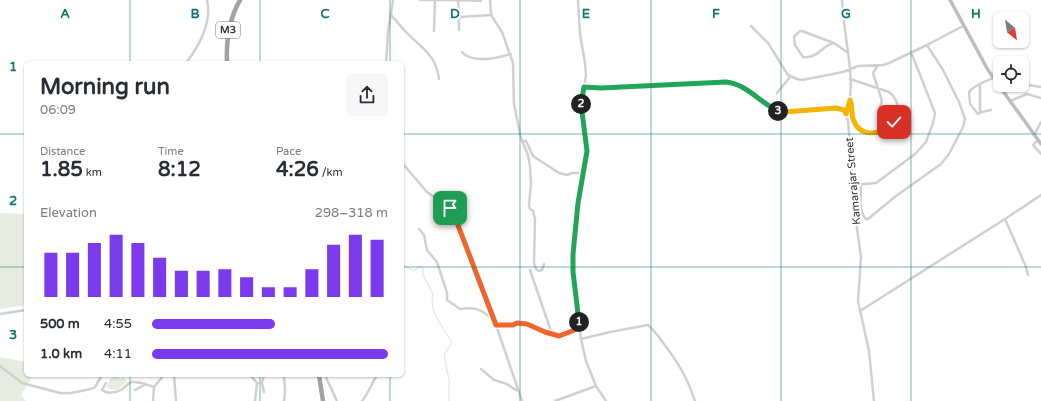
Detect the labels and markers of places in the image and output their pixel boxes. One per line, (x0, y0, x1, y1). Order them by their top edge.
pin: 2 (571, 94, 591, 114)
pin: 3 (768, 101, 788, 121)
pin (877, 105, 911, 139)
pin (433, 191, 467, 225)
pin: 1 (569, 312, 589, 332)

